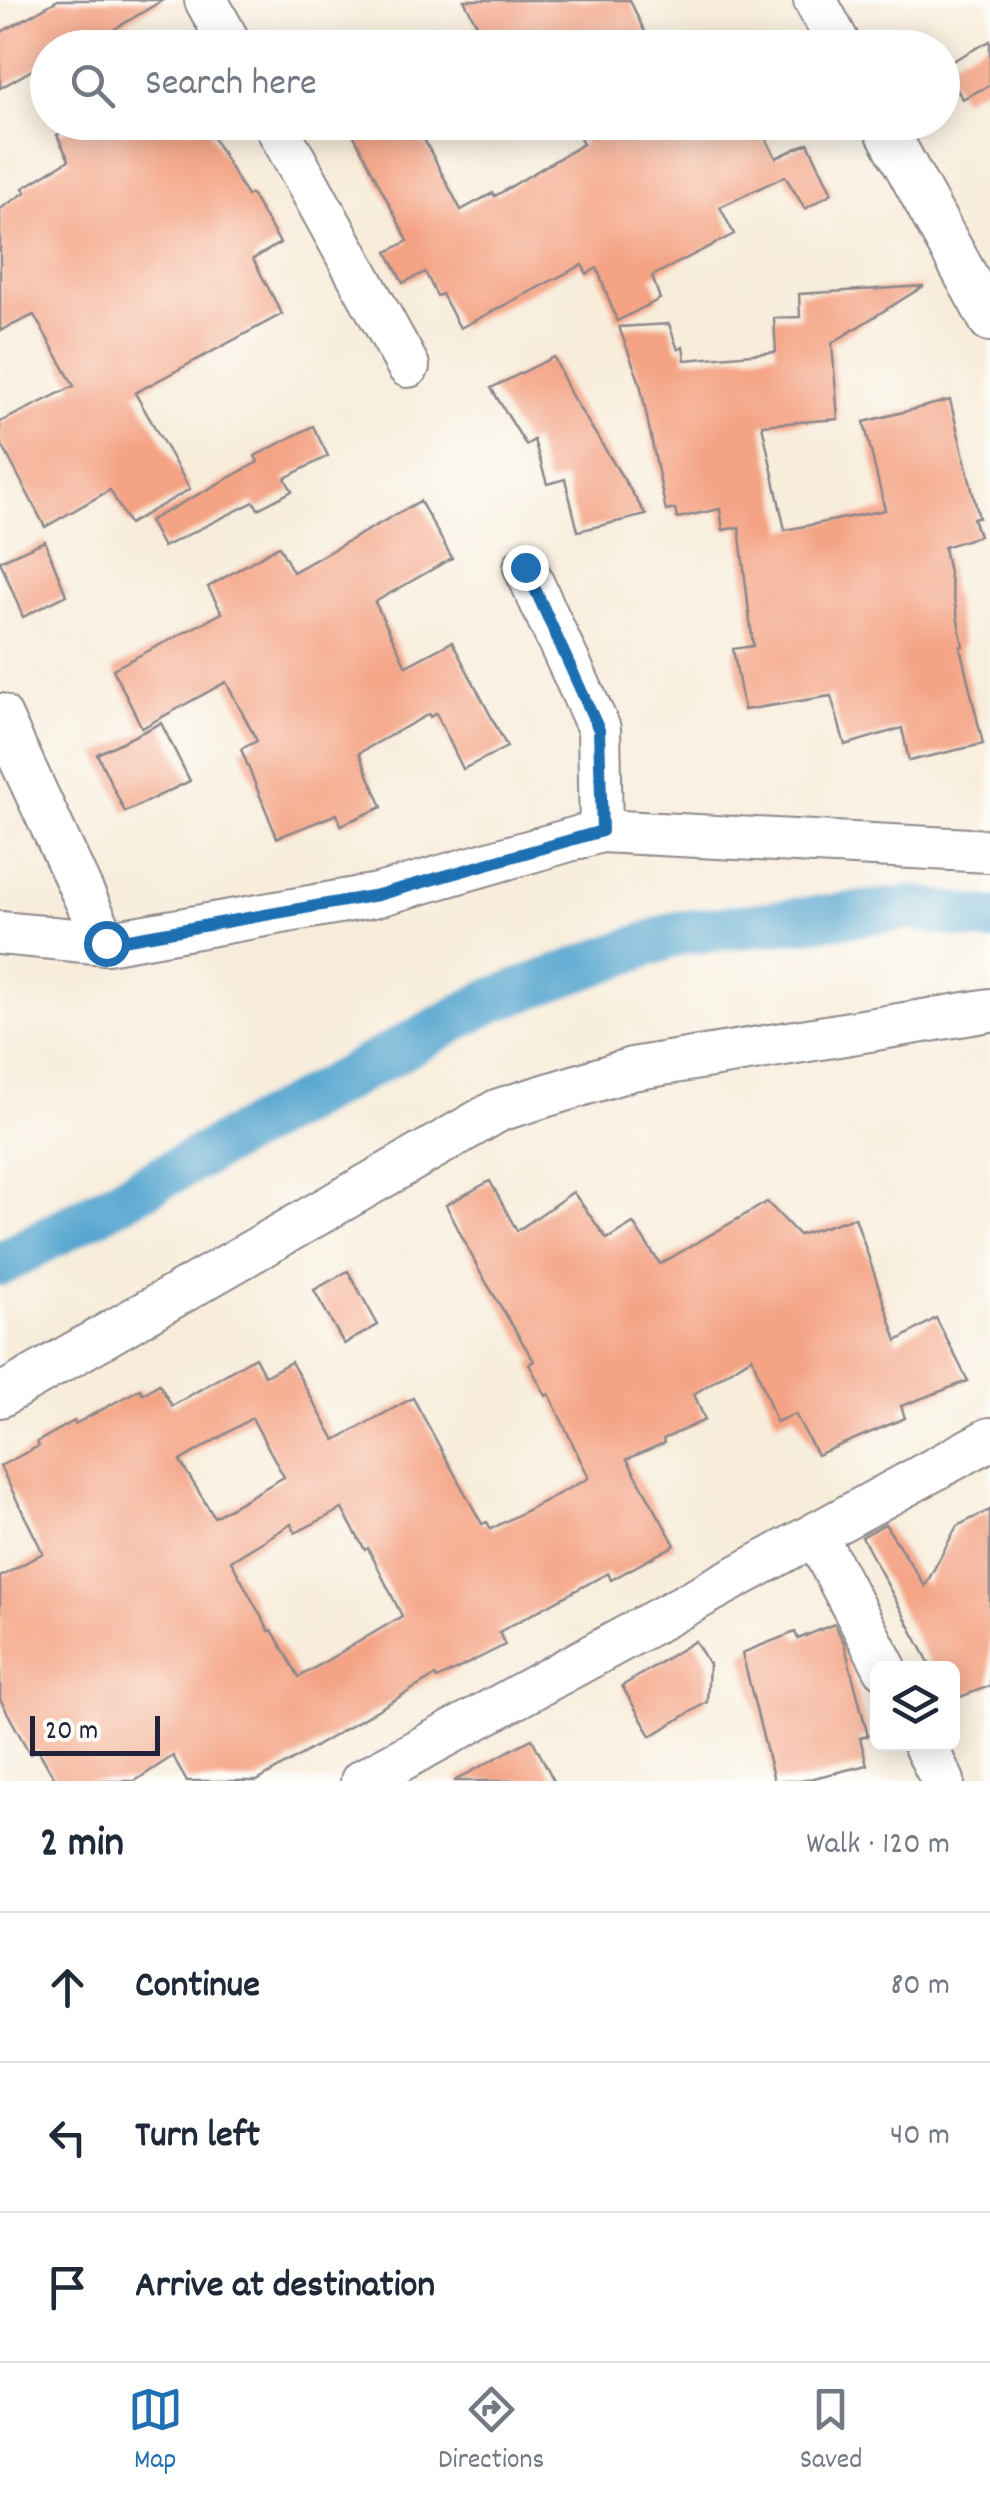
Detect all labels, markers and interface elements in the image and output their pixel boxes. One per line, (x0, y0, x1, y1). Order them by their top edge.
search box (30, 30, 960, 140)
icon: search (65, 58, 120, 113)
text: Search here (145, 58, 317, 113)
route end (503, 545, 549, 591)
route start (84, 921, 130, 967)
map controls (870, 1661, 960, 1751)
button: layers (870, 1661, 960, 1751)
scale bar (30, 1711, 160, 1756)
text: 20 m (45, 1713, 98, 1753)
text: 2 min (40, 1816, 124, 1876)
text: Walk · 120 m (806, 1823, 950, 1869)
icon: ahead (40, 1960, 95, 2015)
text: Continue (135, 1960, 260, 2015)
text: 80 m (890, 1964, 950, 2010)
icon: left (40, 2110, 95, 2165)
text: Turn left (135, 2110, 260, 2165)
text: 40 m (890, 2114, 950, 2160)
icon: arrive (40, 2260, 95, 2315)
text: Arrive at destination (135, 2260, 435, 2315)
tab: Map (128, 2382, 183, 2482)
tab: Directions (438, 2382, 544, 2482)
tab: Saved (800, 2382, 862, 2482)

